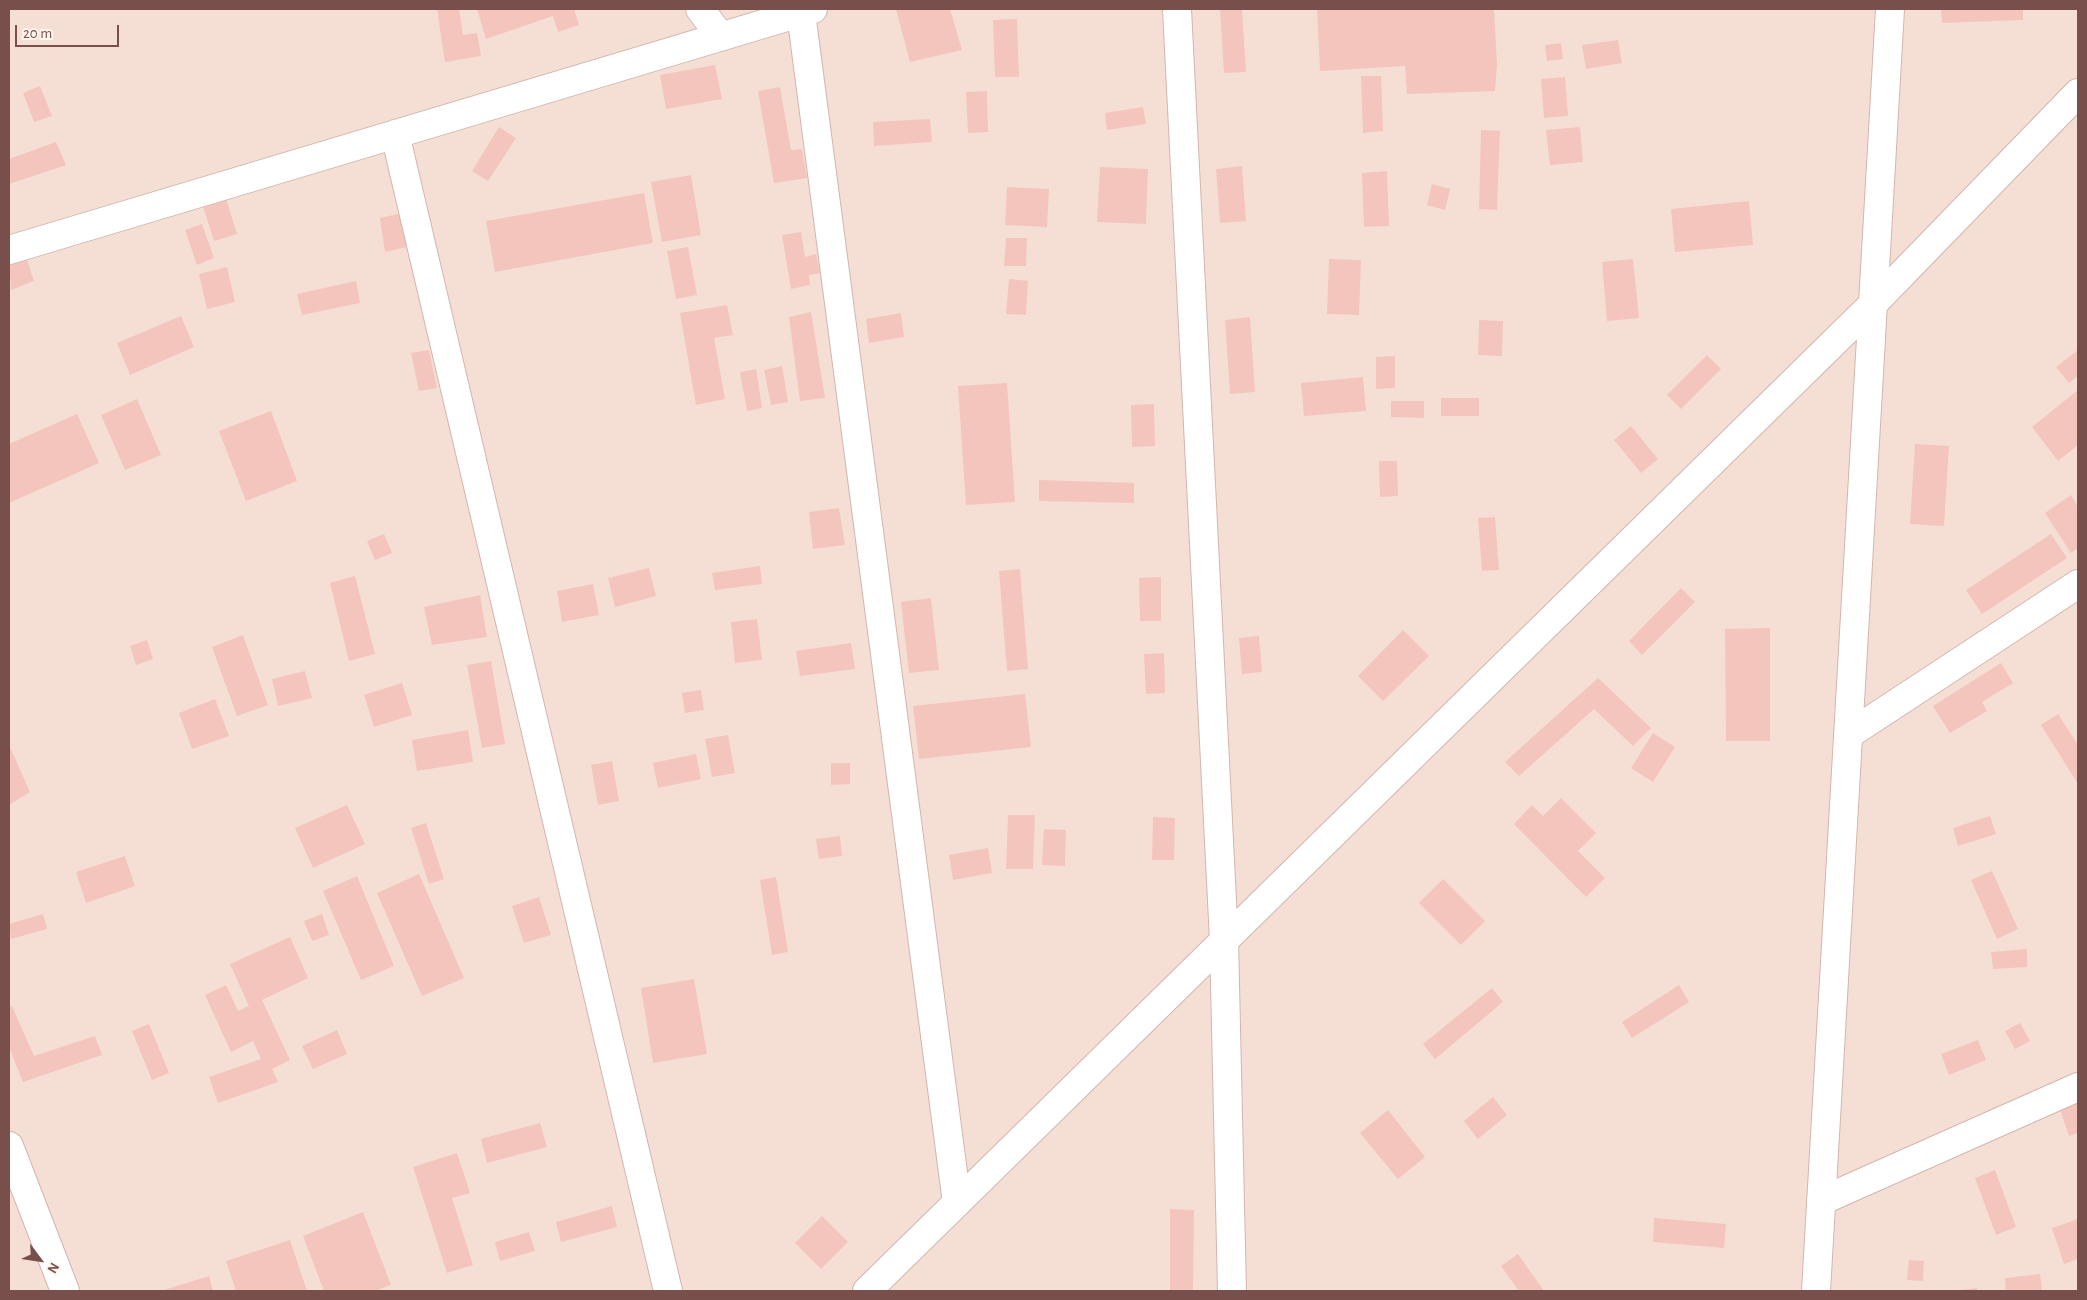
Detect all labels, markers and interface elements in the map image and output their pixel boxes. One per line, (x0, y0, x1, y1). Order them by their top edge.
scale bar (18, 15, 121, 47)
text: 20 m (23, 26, 52, 41)
north arrow (15, 1235, 65, 1285)
text: N (44, 1260, 61, 1275)

